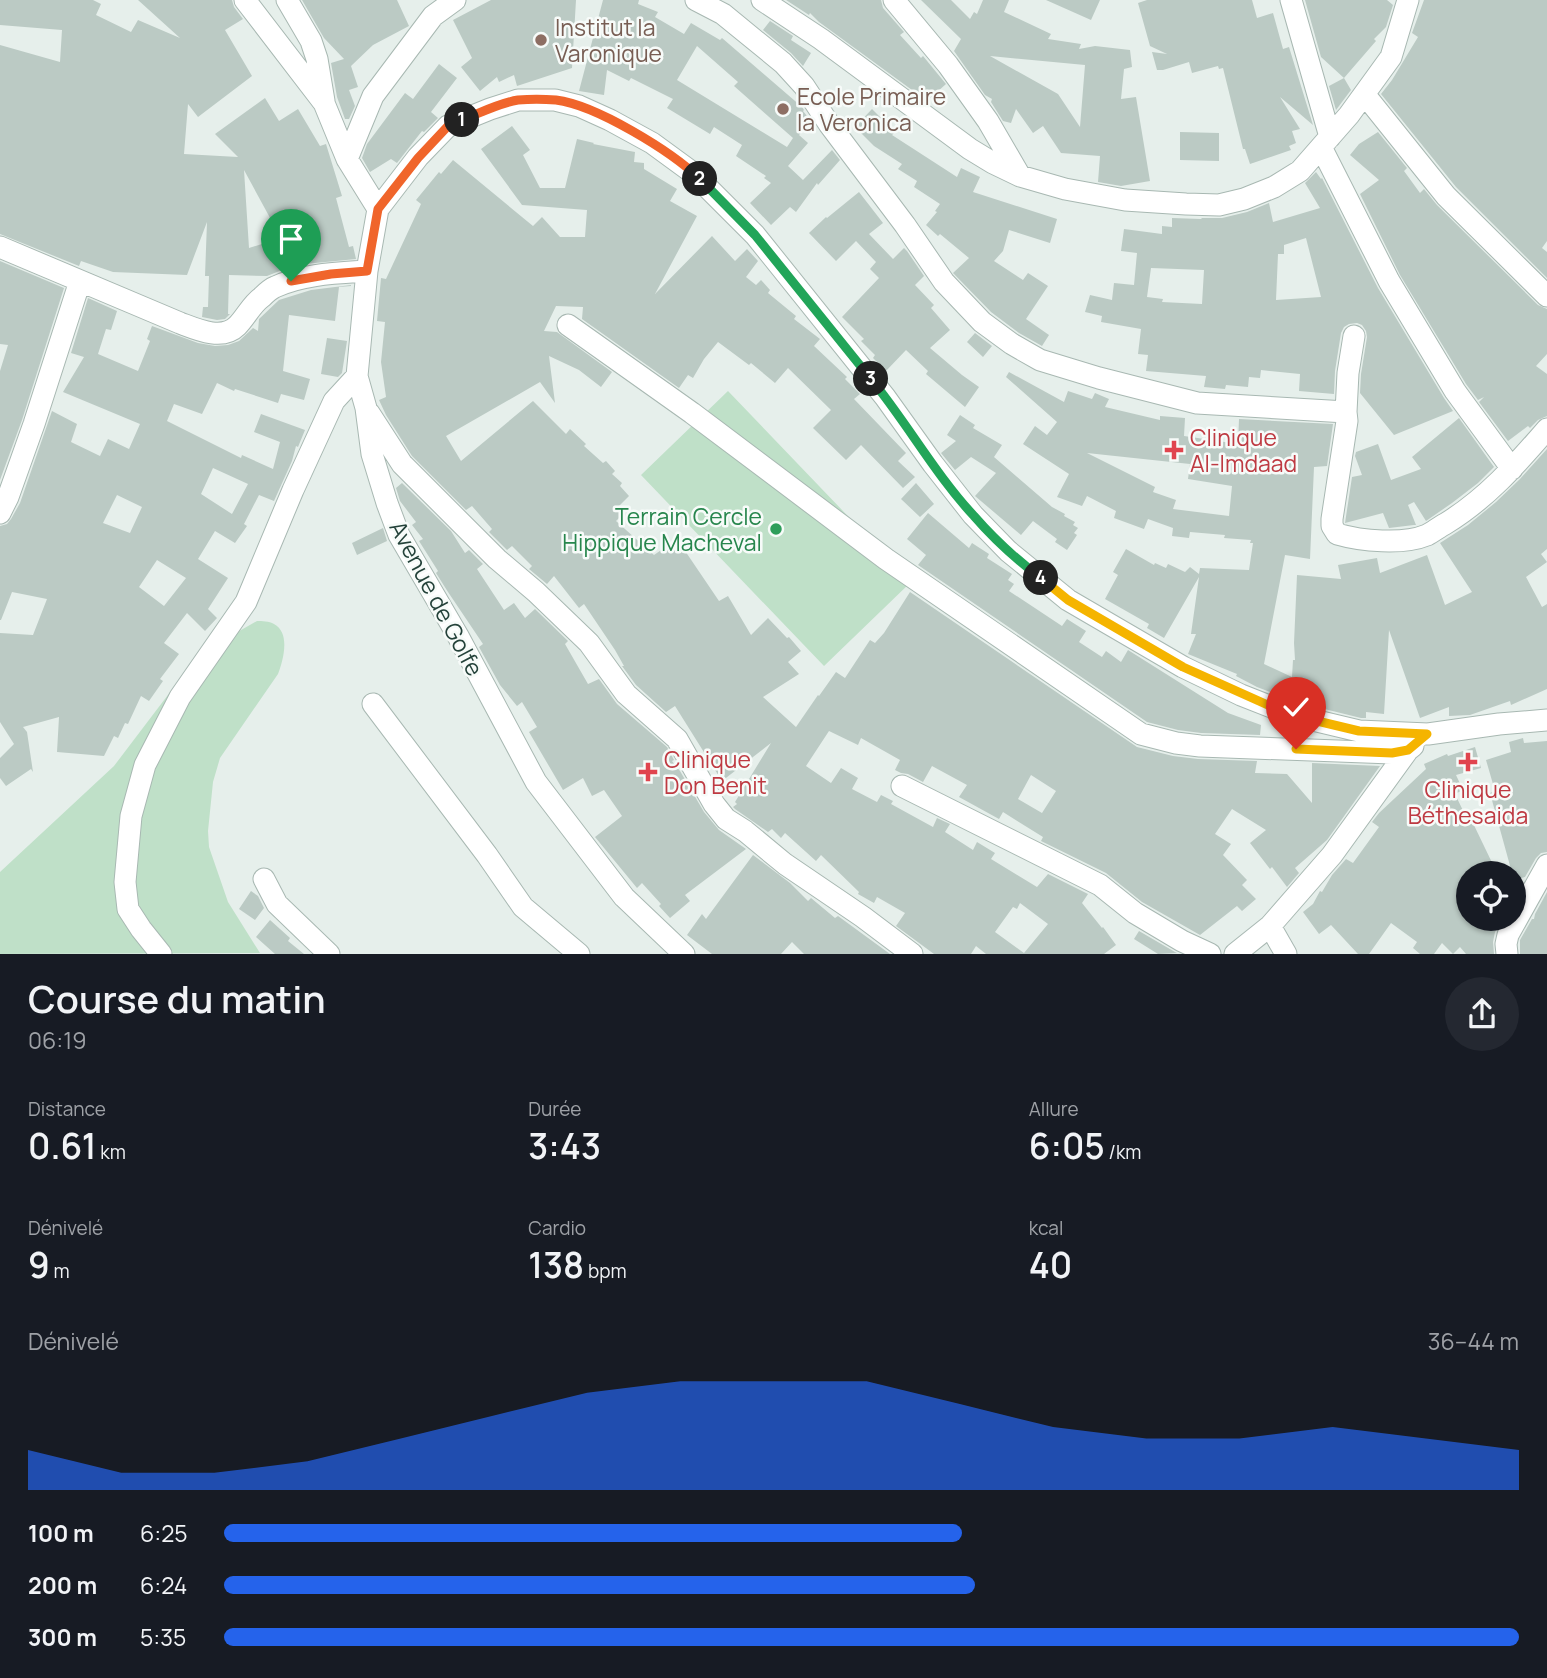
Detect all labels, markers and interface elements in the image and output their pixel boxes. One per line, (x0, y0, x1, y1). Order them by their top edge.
place label: Institut la Varonique (555, 11, 662, 69)
marker: Institut la Varonique (533, 32, 549, 48)
place label: Ecole Primaire la Veronica (797, 80, 946, 138)
marker: Ecole Primaire la Veronica (775, 101, 791, 117)
pin: 1 (444, 102, 480, 138)
text: 1 (457, 106, 466, 132)
pin: 2 (682, 162, 718, 196)
text: 2 (694, 165, 705, 191)
pin (261, 209, 321, 281)
icon: arrive (272, 220, 310, 258)
pin: 3 (854, 362, 888, 396)
text: 3 (865, 365, 876, 391)
place label: Clinique Al-Imdaad (1190, 421, 1297, 479)
marker: Clinique Al-Imdaad (1164, 440, 1184, 460)
place label: Terrain Cercle Hippique Macheval (562, 500, 762, 558)
street label: Avenue de Golfe (383, 515, 491, 681)
marker: Terrain Cercle Hippique Macheval (768, 521, 784, 537)
pin: 4 (1024, 560, 1058, 596)
text: 4 (1035, 564, 1046, 590)
pin (1266, 677, 1326, 749)
icon: check (1277, 688, 1315, 726)
place label: Clinique Don Benit (664, 743, 767, 801)
marker: Clinique Béthesaida (1458, 752, 1478, 772)
marker: Clinique Don Benit (638, 762, 658, 782)
place label: Clinique Béthesaida (1408, 773, 1528, 831)
map controls (1456, 861, 1526, 931)
button: locate (1456, 861, 1526, 931)
text: Course du matin (28, 972, 326, 1024)
button: share (1445, 977, 1519, 1051)
text: 06:19 (28, 1024, 86, 1056)
text: Distance (28, 1096, 106, 1122)
text: Durée (528, 1096, 581, 1122)
text: Allure (1029, 1096, 1079, 1122)
text: 0.61 (28, 1122, 97, 1170)
text: 3:43 (528, 1122, 601, 1170)
text: 6:05 (1029, 1122, 1105, 1170)
text: km (97, 1139, 126, 1165)
text: /km (1105, 1139, 1141, 1165)
text: Dénivelé (28, 1215, 103, 1241)
text: Cardio (528, 1215, 586, 1241)
text: kcal (1029, 1215, 1063, 1241)
text: 9 (28, 1241, 50, 1289)
text: 138 (528, 1241, 584, 1289)
text: 40 (1029, 1241, 1072, 1289)
text: m (50, 1258, 70, 1284)
text: bpm (584, 1258, 627, 1284)
text: Dénivelé (28, 1325, 119, 1357)
text: 36–44 m (1428, 1325, 1519, 1357)
text: 100 m (28, 1517, 94, 1549)
text: 6:25 (140, 1517, 188, 1549)
text: 200 m (28, 1569, 97, 1601)
text: 6:24 (140, 1569, 187, 1601)
text: 300 m (28, 1621, 97, 1653)
text: 5:35 (140, 1621, 186, 1653)

